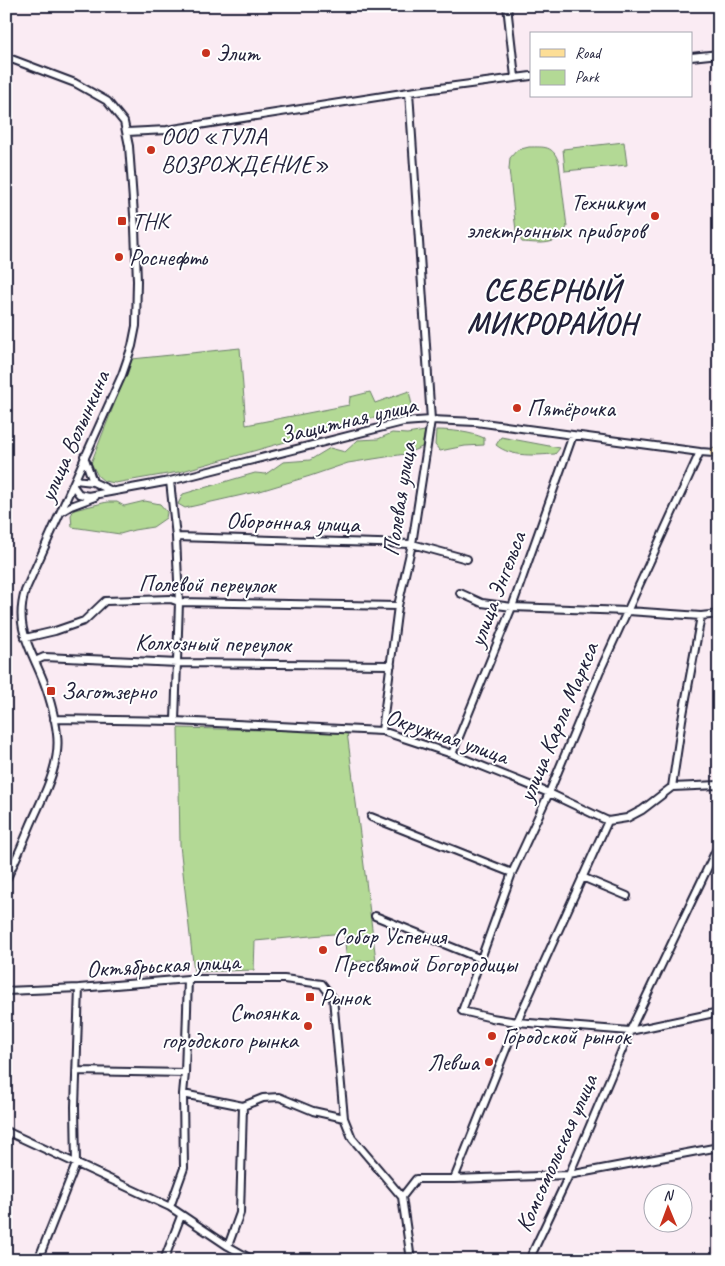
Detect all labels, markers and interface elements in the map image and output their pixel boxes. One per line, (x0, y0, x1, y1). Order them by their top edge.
legend (530, 32, 692, 98)
place label: Элит (216, 38, 261, 68)
text: Road (575, 44, 602, 63)
marker: Элит (200, 47, 212, 59)
text: Park (575, 68, 600, 87)
place label: ООО «ТУЛА ВОЗРОЖДЕНИЕ» (161, 121, 329, 179)
marker: ООО «ТУЛА ВОЗРОЖДЕНИЕ» (145, 144, 157, 156)
place label: Техникум электронных приборов (467, 187, 650, 245)
place label: ТНК (132, 206, 173, 236)
marker: Техникум электронных приборов (649, 210, 661, 222)
marker: ТНК (116, 215, 128, 227)
place label: Роснефть (129, 242, 208, 272)
marker: Роснефть (113, 251, 125, 263)
district label: СЕВЕРНЫЙ МИКРОРАЙОН (467, 272, 641, 342)
street label: улица Волынкина (31, 365, 117, 508)
street label: Защитная улица (276, 389, 421, 450)
place label: Пятёрочка (527, 393, 616, 423)
marker: Пятёрочка (511, 402, 523, 414)
street label: Полевая улица (375, 438, 423, 558)
street label: Оборонная улица (226, 505, 362, 539)
street label: улица Энгельса (461, 526, 533, 653)
street label: Полевой переулок (138, 568, 278, 600)
street label: Колхозный переулок (135, 627, 293, 659)
street label: улица Карла Маркса (510, 636, 606, 808)
place label: Заготзерно (61, 676, 158, 706)
marker: Заготзерно (45, 685, 57, 697)
street label: Окружная улица (382, 701, 514, 772)
place label: Собор Успения Пресвятой Богородицы (333, 921, 519, 979)
marker: Собор Успения Пресвятой Богородицы (317, 944, 329, 956)
street label: Октябрьская улица (86, 946, 243, 984)
place label: Рынок (320, 982, 372, 1012)
marker: Рынок (304, 991, 316, 1003)
place label: Cтоянка городского рынка (162, 997, 300, 1055)
marker: Cтоянка городского рынка (302, 1020, 314, 1032)
place label: Городской рынок (502, 1021, 632, 1051)
marker: Городской рынок (486, 1030, 498, 1042)
place label: Левша (427, 1047, 480, 1077)
marker: Левша (483, 1056, 495, 1068)
street label: Комсомольская улица (508, 1068, 605, 1236)
north arrow (642, 1184, 692, 1234)
text: N (663, 1187, 675, 1204)

